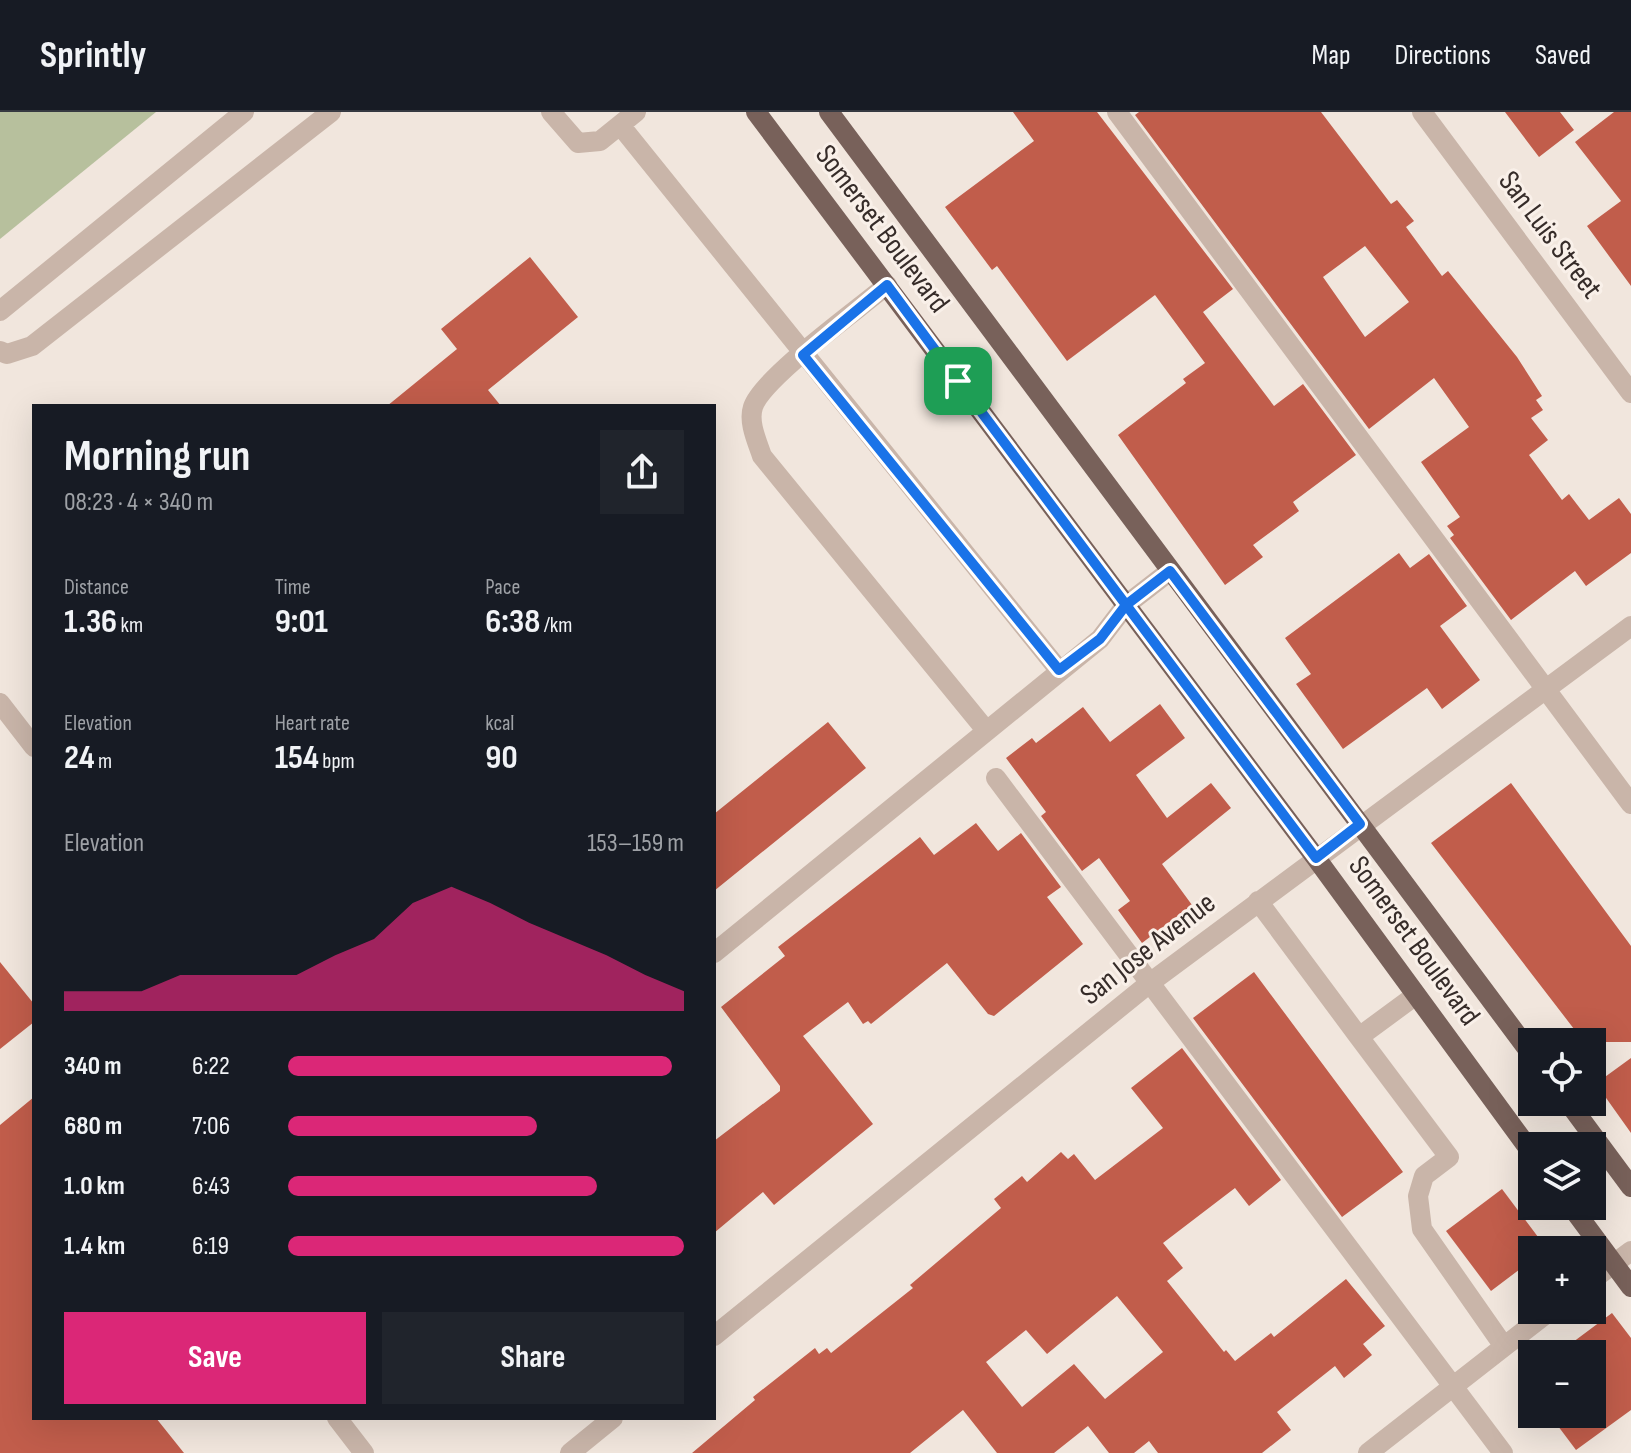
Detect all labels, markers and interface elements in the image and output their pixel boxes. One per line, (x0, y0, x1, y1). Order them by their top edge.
text: Sprintly (40, 33, 146, 78)
text: Map (1312, 39, 1351, 72)
text: Directions (1395, 39, 1491, 72)
text: Saved (1535, 39, 1591, 72)
street label: Somerset Boulevard (807, 138, 957, 320)
street label: San Luis Street (1490, 164, 1610, 306)
pin (924, 347, 992, 415)
icon: arrive (936, 359, 980, 403)
text: Morning run (64, 430, 250, 483)
button: share (600, 430, 684, 514)
text: 08:23 · 4 × 340 m (64, 487, 213, 518)
text: Distance (64, 574, 129, 601)
text: Time (275, 574, 311, 601)
text: Pace (485, 574, 520, 601)
text: 1.36 (64, 601, 117, 642)
text: 9:01 (275, 601, 328, 642)
text: 6:38 (485, 601, 540, 642)
text: km (117, 612, 143, 639)
text: /km (540, 612, 572, 639)
text: Elevation (64, 710, 132, 737)
text: Heart rate (275, 710, 350, 737)
text: kcal (485, 710, 514, 737)
text: 24 (64, 737, 95, 778)
text: 154 (275, 737, 319, 778)
text: 90 (485, 737, 518, 778)
text: m (95, 748, 112, 775)
text: bpm (319, 748, 355, 775)
text: Elevation (64, 828, 144, 859)
text: 153–159 m (587, 828, 684, 859)
street label: Somerset Boulevard (1340, 849, 1488, 1033)
street label: San Jose Avenue (1073, 885, 1223, 1013)
map controls (1518, 1028, 1606, 1428)
button: locate (1518, 1028, 1606, 1116)
text: 340 m (64, 1051, 121, 1082)
text: 6:22 (192, 1051, 230, 1082)
text: 680 m (64, 1111, 122, 1142)
text: 7:06 (192, 1111, 230, 1142)
button: layers (1518, 1132, 1606, 1220)
text: 1.0 km (64, 1171, 125, 1202)
text: 6:43 (192, 1171, 230, 1202)
text: 1.4 km (64, 1231, 125, 1262)
text: 6:19 (192, 1231, 229, 1262)
button: + (1518, 1236, 1606, 1324)
button: Save (64, 1312, 366, 1404)
button: Share (382, 1312, 684, 1404)
button: − (1518, 1340, 1606, 1428)

